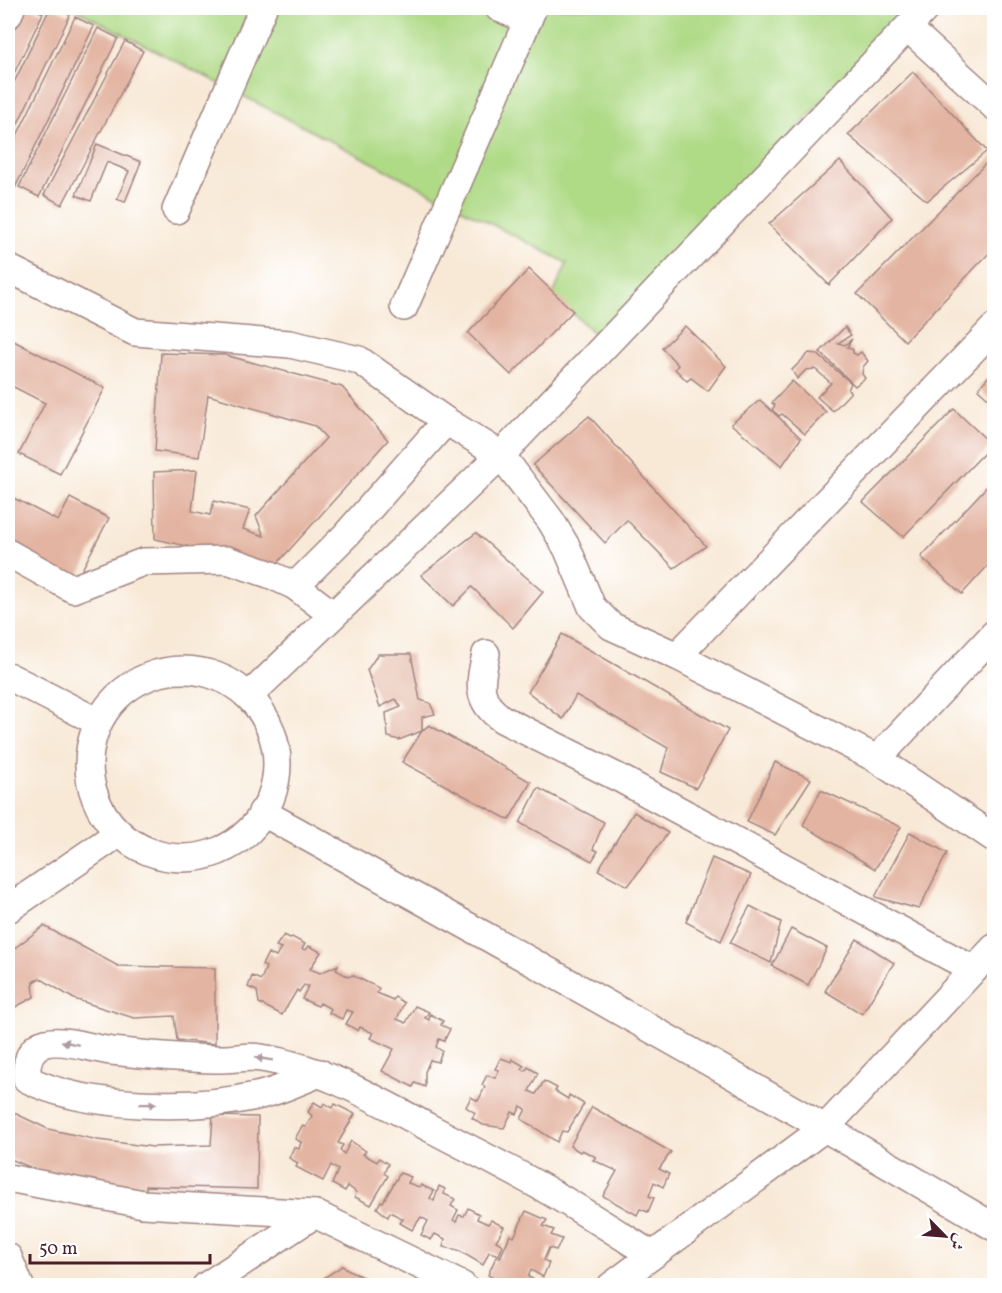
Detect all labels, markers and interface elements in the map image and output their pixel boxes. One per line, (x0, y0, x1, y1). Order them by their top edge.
one-way arrow (60, 1038, 79, 1047)
one-way arrow (254, 1054, 273, 1063)
one-way arrow (138, 1099, 157, 1109)
north arrow (915, 1206, 975, 1266)
scale bar (30, 1227, 210, 1265)
text: ش (943, 1230, 970, 1253)
text: 50 m (39, 1237, 78, 1262)

